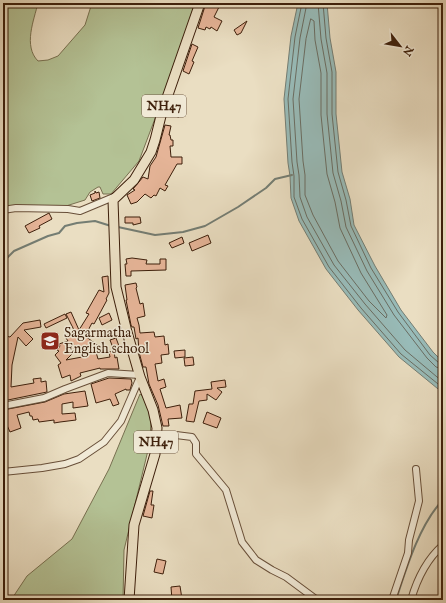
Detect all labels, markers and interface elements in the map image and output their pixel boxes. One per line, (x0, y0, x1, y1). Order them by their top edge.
north arrow (380, 26, 420, 66)
text: N (399, 42, 417, 59)
road number: NH47 (142, 95, 186, 117)
place label: Sagarmatha English school (64, 324, 149, 358)
school or university icon: Sagarmatha English school (39, 330, 61, 352)
road number: NH47 (134, 431, 178, 453)

